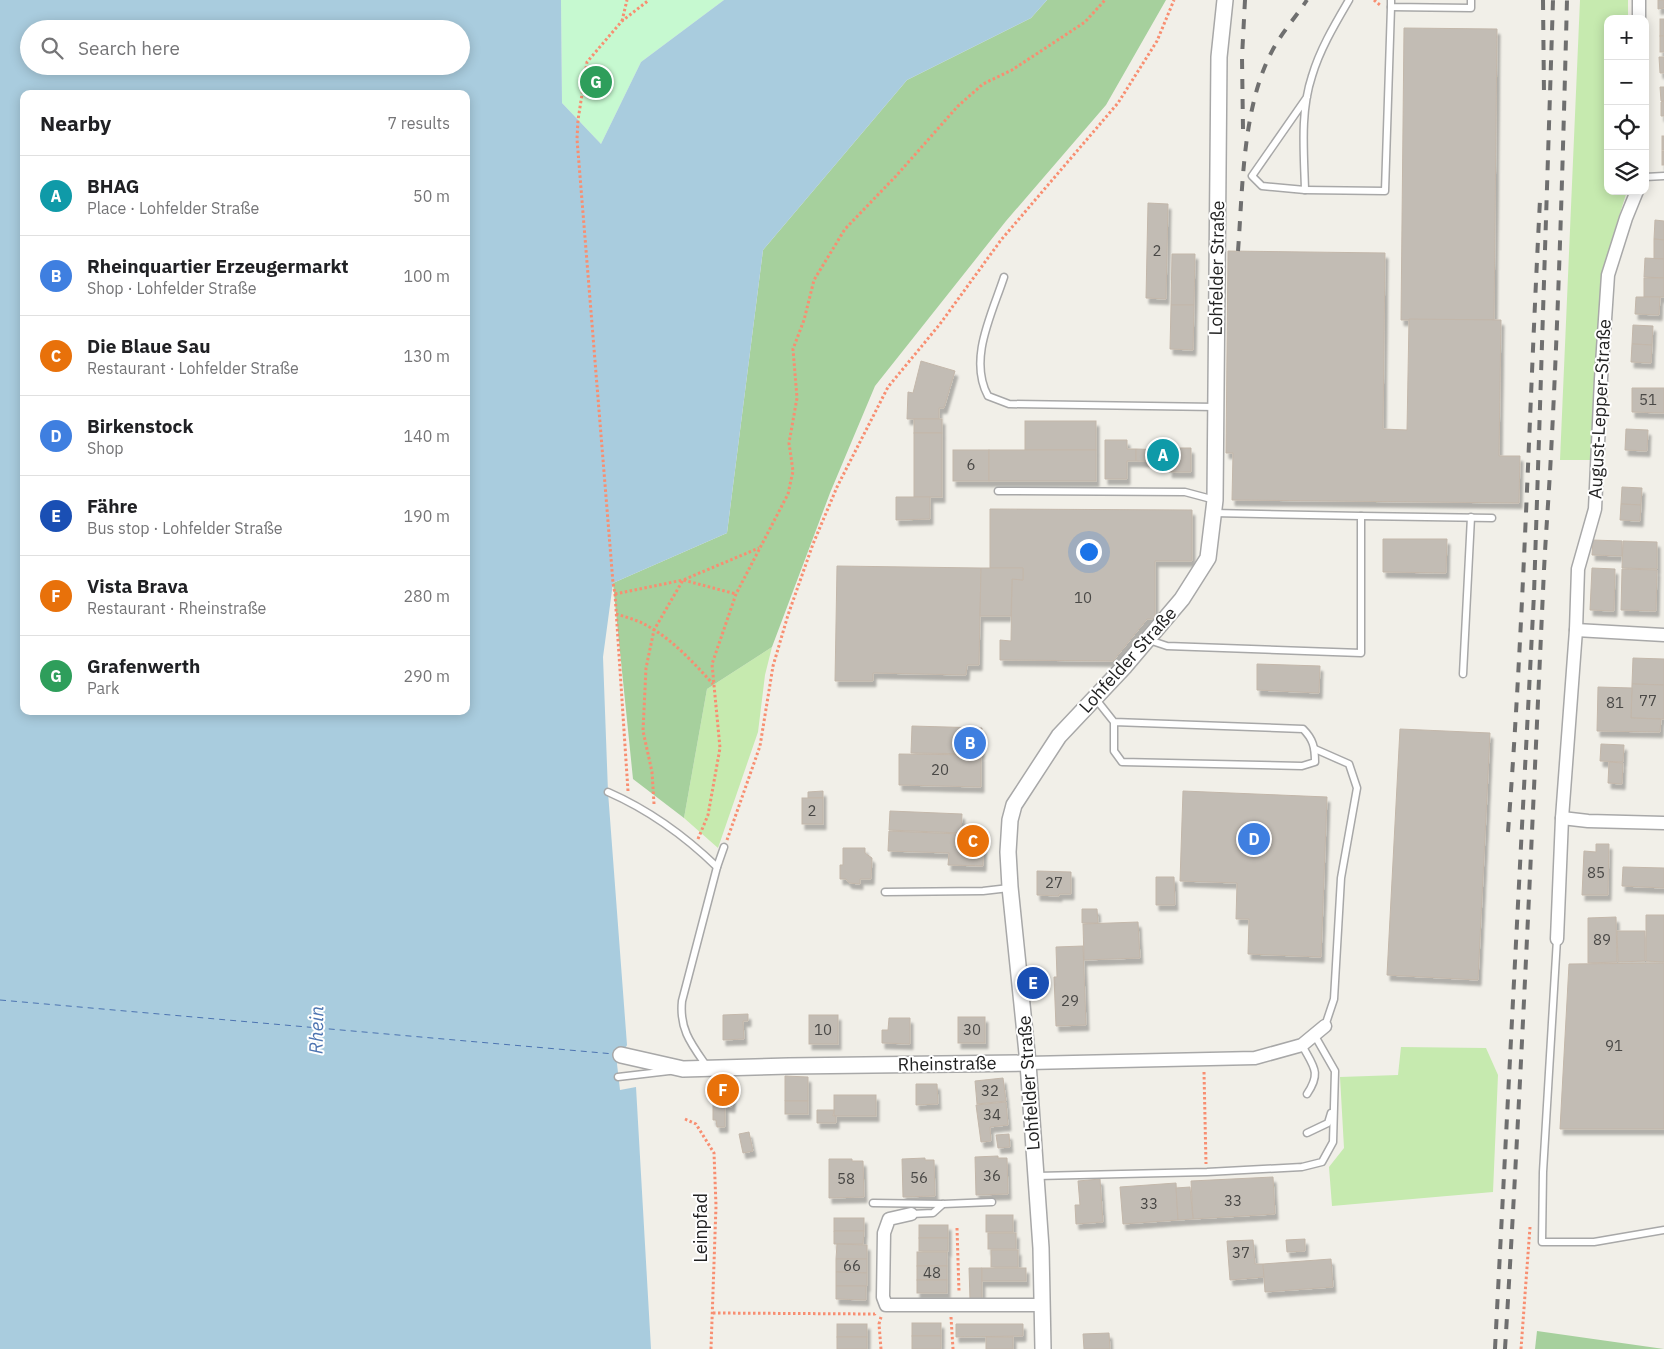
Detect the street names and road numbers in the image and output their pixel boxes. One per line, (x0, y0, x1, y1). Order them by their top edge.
street label: Lohfelder Straße (1204, 200, 1229, 336)
street label: August-Lepper-Straße (1583, 318, 1616, 499)
street label: Lohfelder Straße (1074, 602, 1181, 718)
street label: Lohfelder Straße (1012, 1015, 1045, 1151)
street label: Rheinstraße (897, 1051, 997, 1076)
street label: Leinpfad (689, 1193, 712, 1263)

